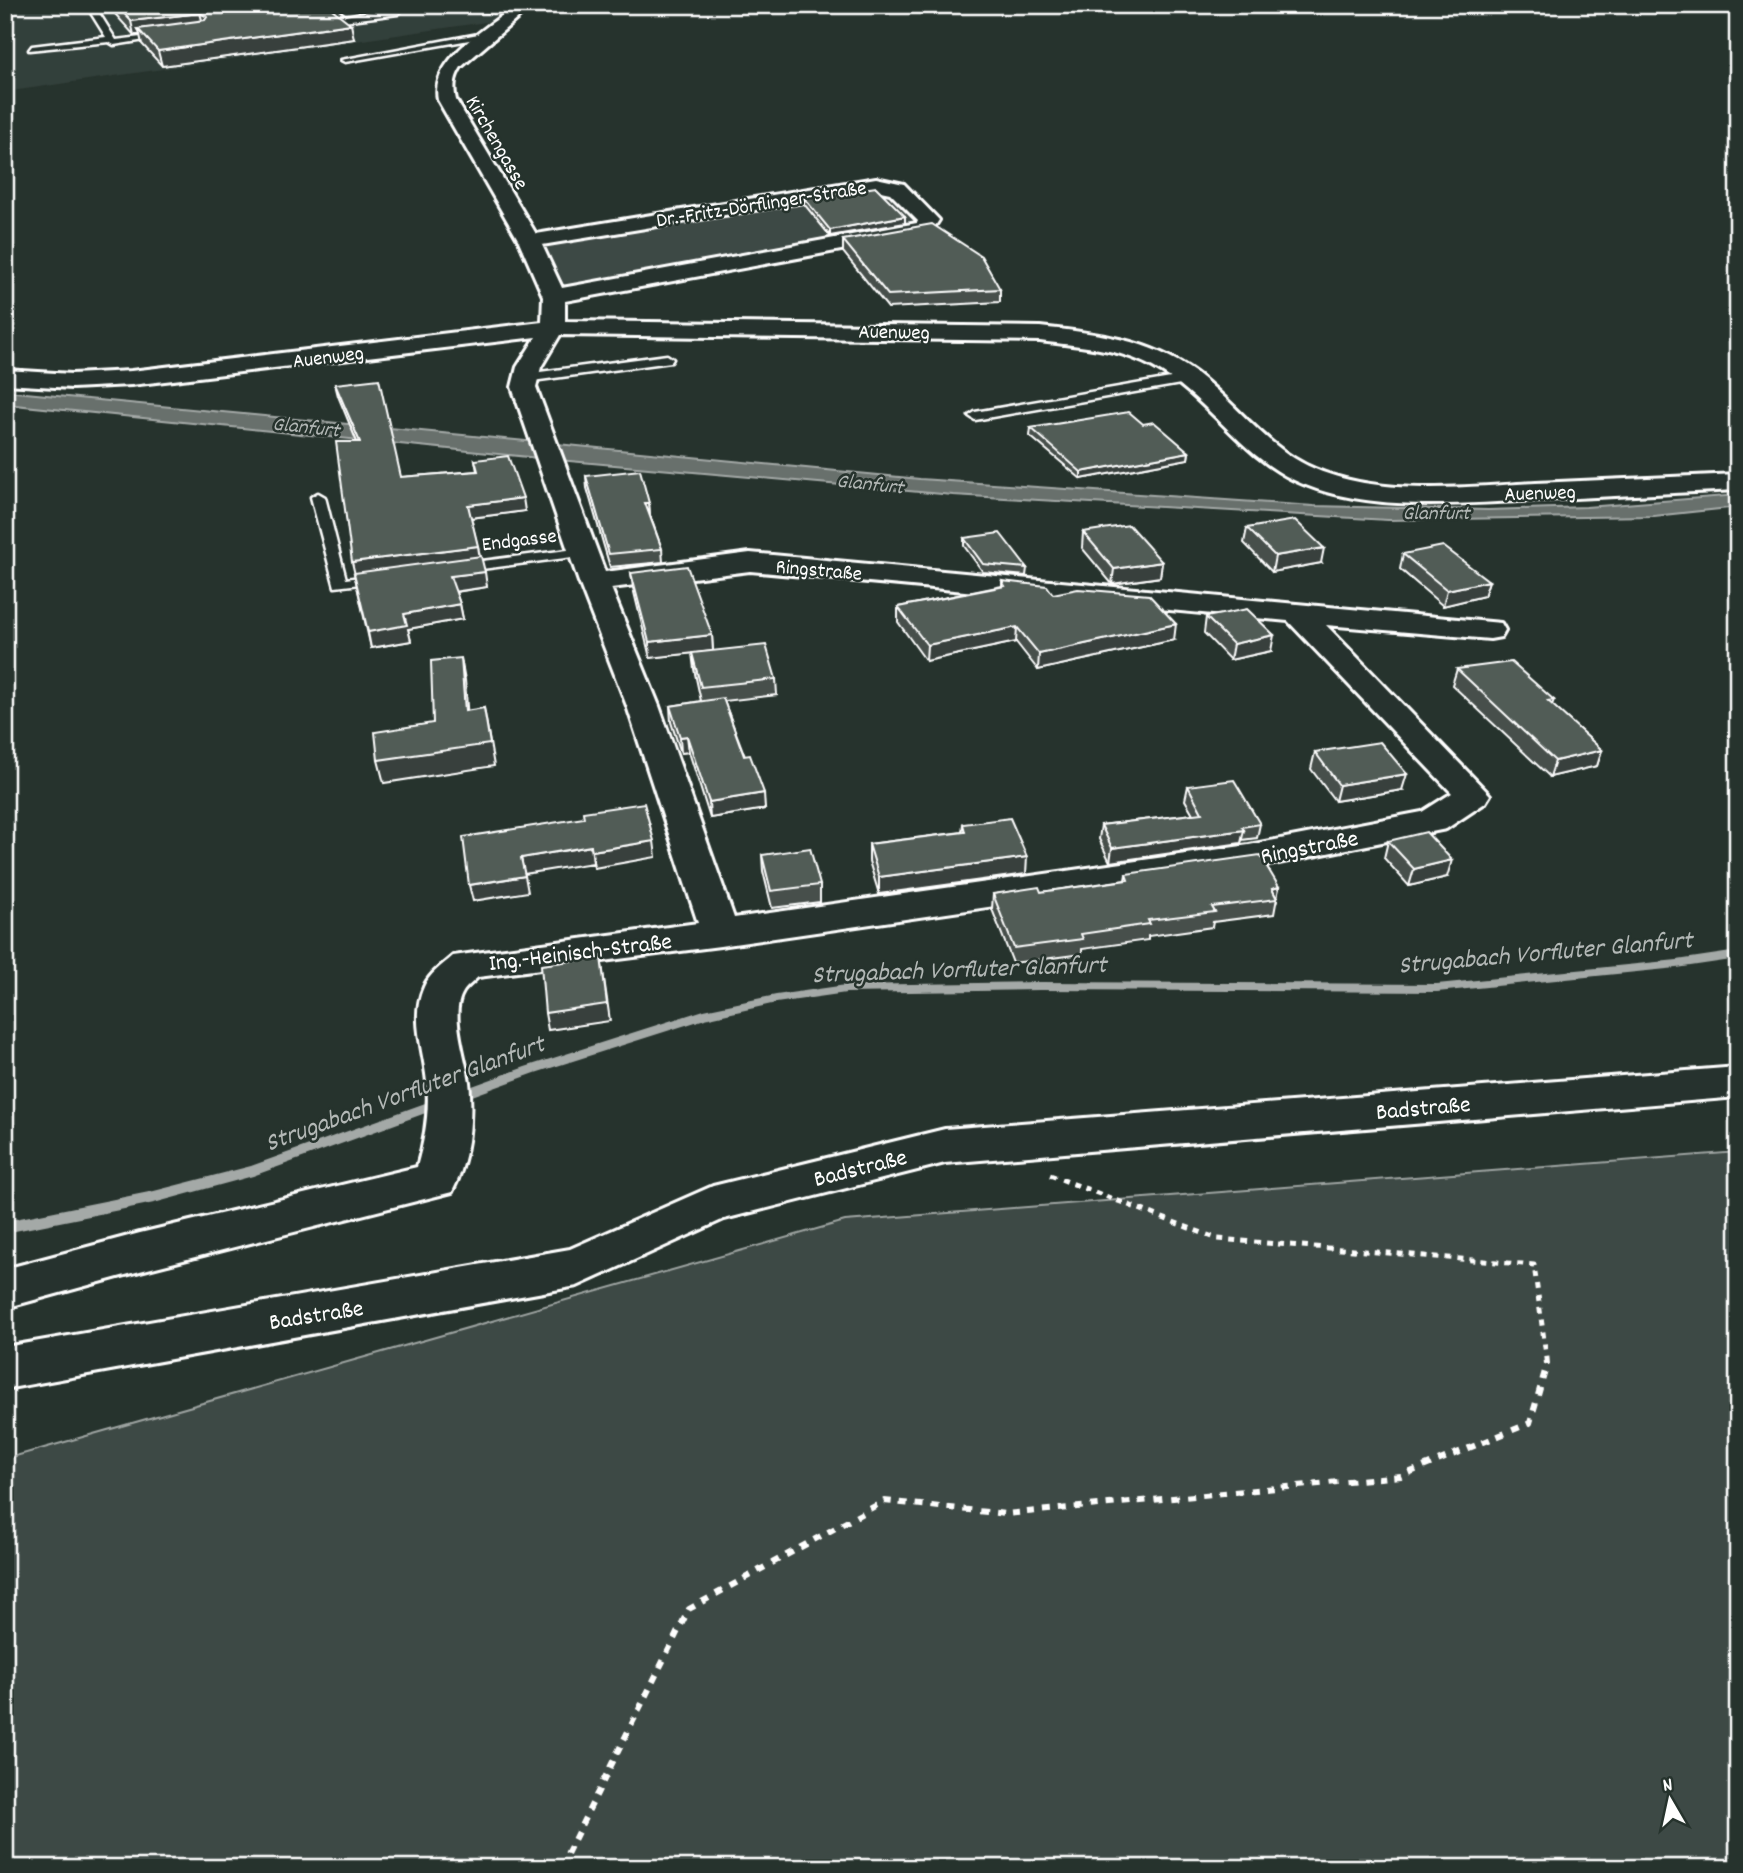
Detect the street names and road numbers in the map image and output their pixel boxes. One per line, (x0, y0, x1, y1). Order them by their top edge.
street label: Kirchengasse (456, 91, 534, 196)
street label: Dr.-Fritz-Dörflinger-Straße (654, 175, 869, 237)
street label: Auenweg (858, 318, 930, 350)
street label: Auenweg (291, 340, 366, 378)
street label: Auenweg (1504, 479, 1576, 511)
street label: Endgasse (480, 523, 558, 561)
street label: Ringstraße (774, 553, 863, 591)
street label: Ringstraße (1258, 823, 1361, 875)
street label: Ing.-Heinisch-Straße (487, 926, 674, 982)
street label: Badstraße (1374, 1089, 1472, 1131)
street label: Badstraße (811, 1142, 911, 1198)
street label: Badstraße (267, 1293, 366, 1341)

